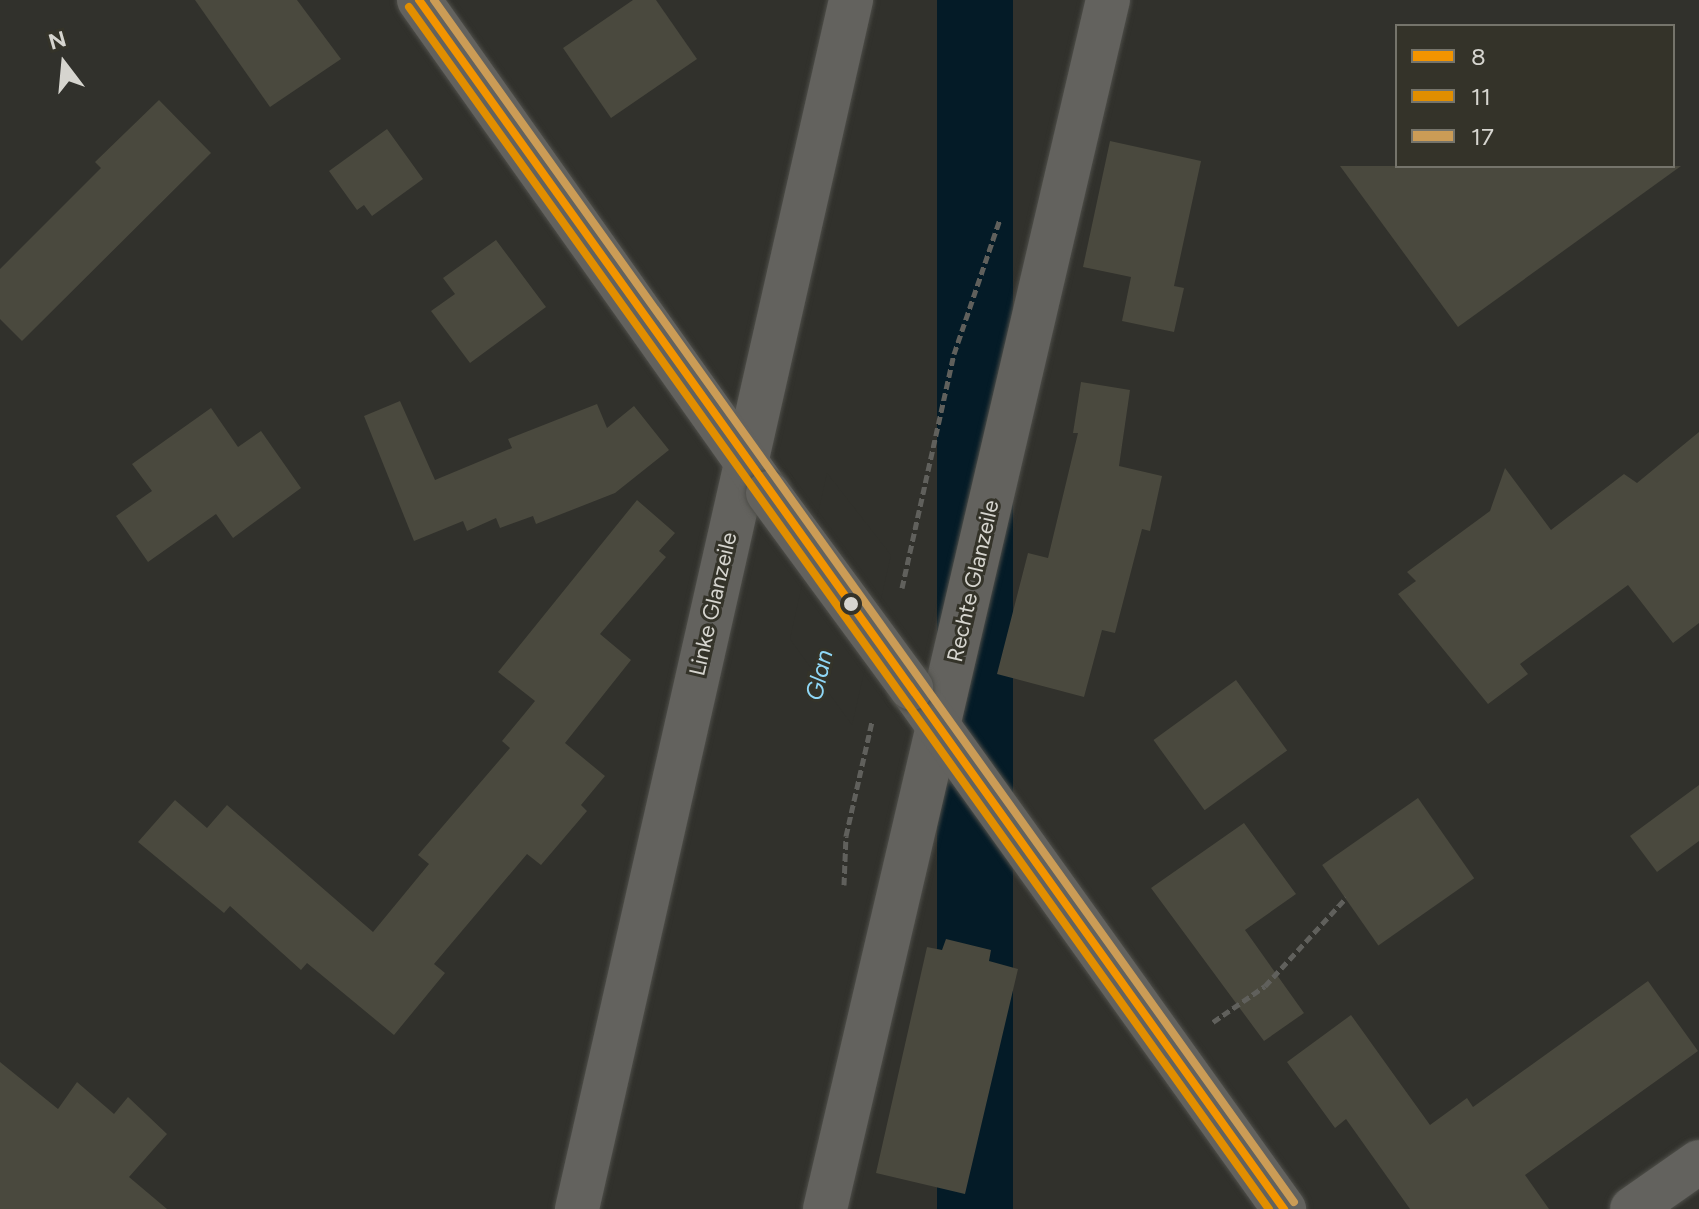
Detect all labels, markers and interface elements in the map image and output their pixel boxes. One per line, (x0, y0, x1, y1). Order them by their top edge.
north arrow (24, 24, 104, 104)
legend (1395, 24, 1675, 168)
text: N (45, 25, 69, 56)
text: 8 (1471, 42, 1486, 71)
text: 11 (1471, 82, 1491, 111)
text: 17 (1471, 122, 1494, 151)
street label: Rechte Glanzeile (942, 497, 1004, 665)
street label: Linke Glanzeile (684, 530, 742, 678)
unlabelled marker (843, 596, 859, 612)
water label: Glan (799, 647, 839, 703)

